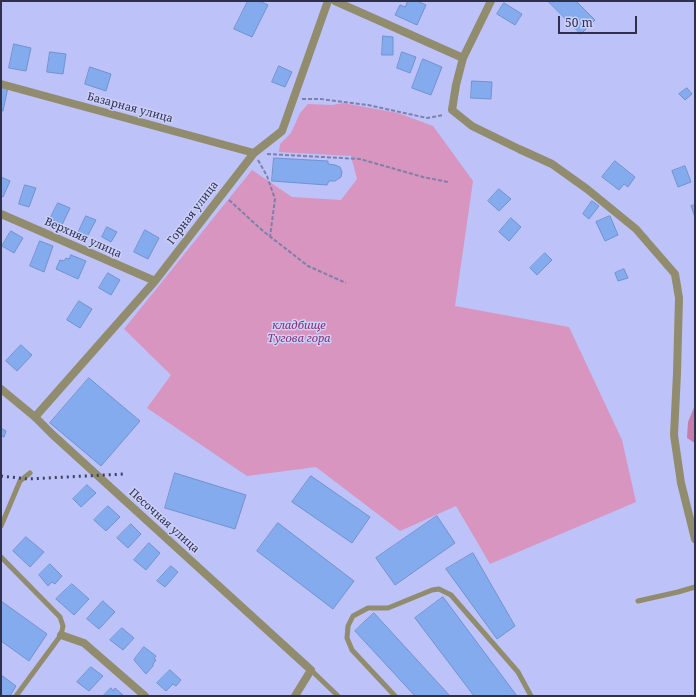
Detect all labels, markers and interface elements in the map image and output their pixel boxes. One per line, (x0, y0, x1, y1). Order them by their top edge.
scale bar (560, 8, 639, 34)
text: 50 m (565, 14, 593, 31)
street label: Базарная улица (86, 90, 174, 126)
street label: Горная улица (165, 179, 221, 247)
street label: Верхняя улица (42, 215, 124, 261)
park label: кладбище Тугова гора (267, 319, 331, 345)
street label: Песочная улица (126, 486, 202, 556)

